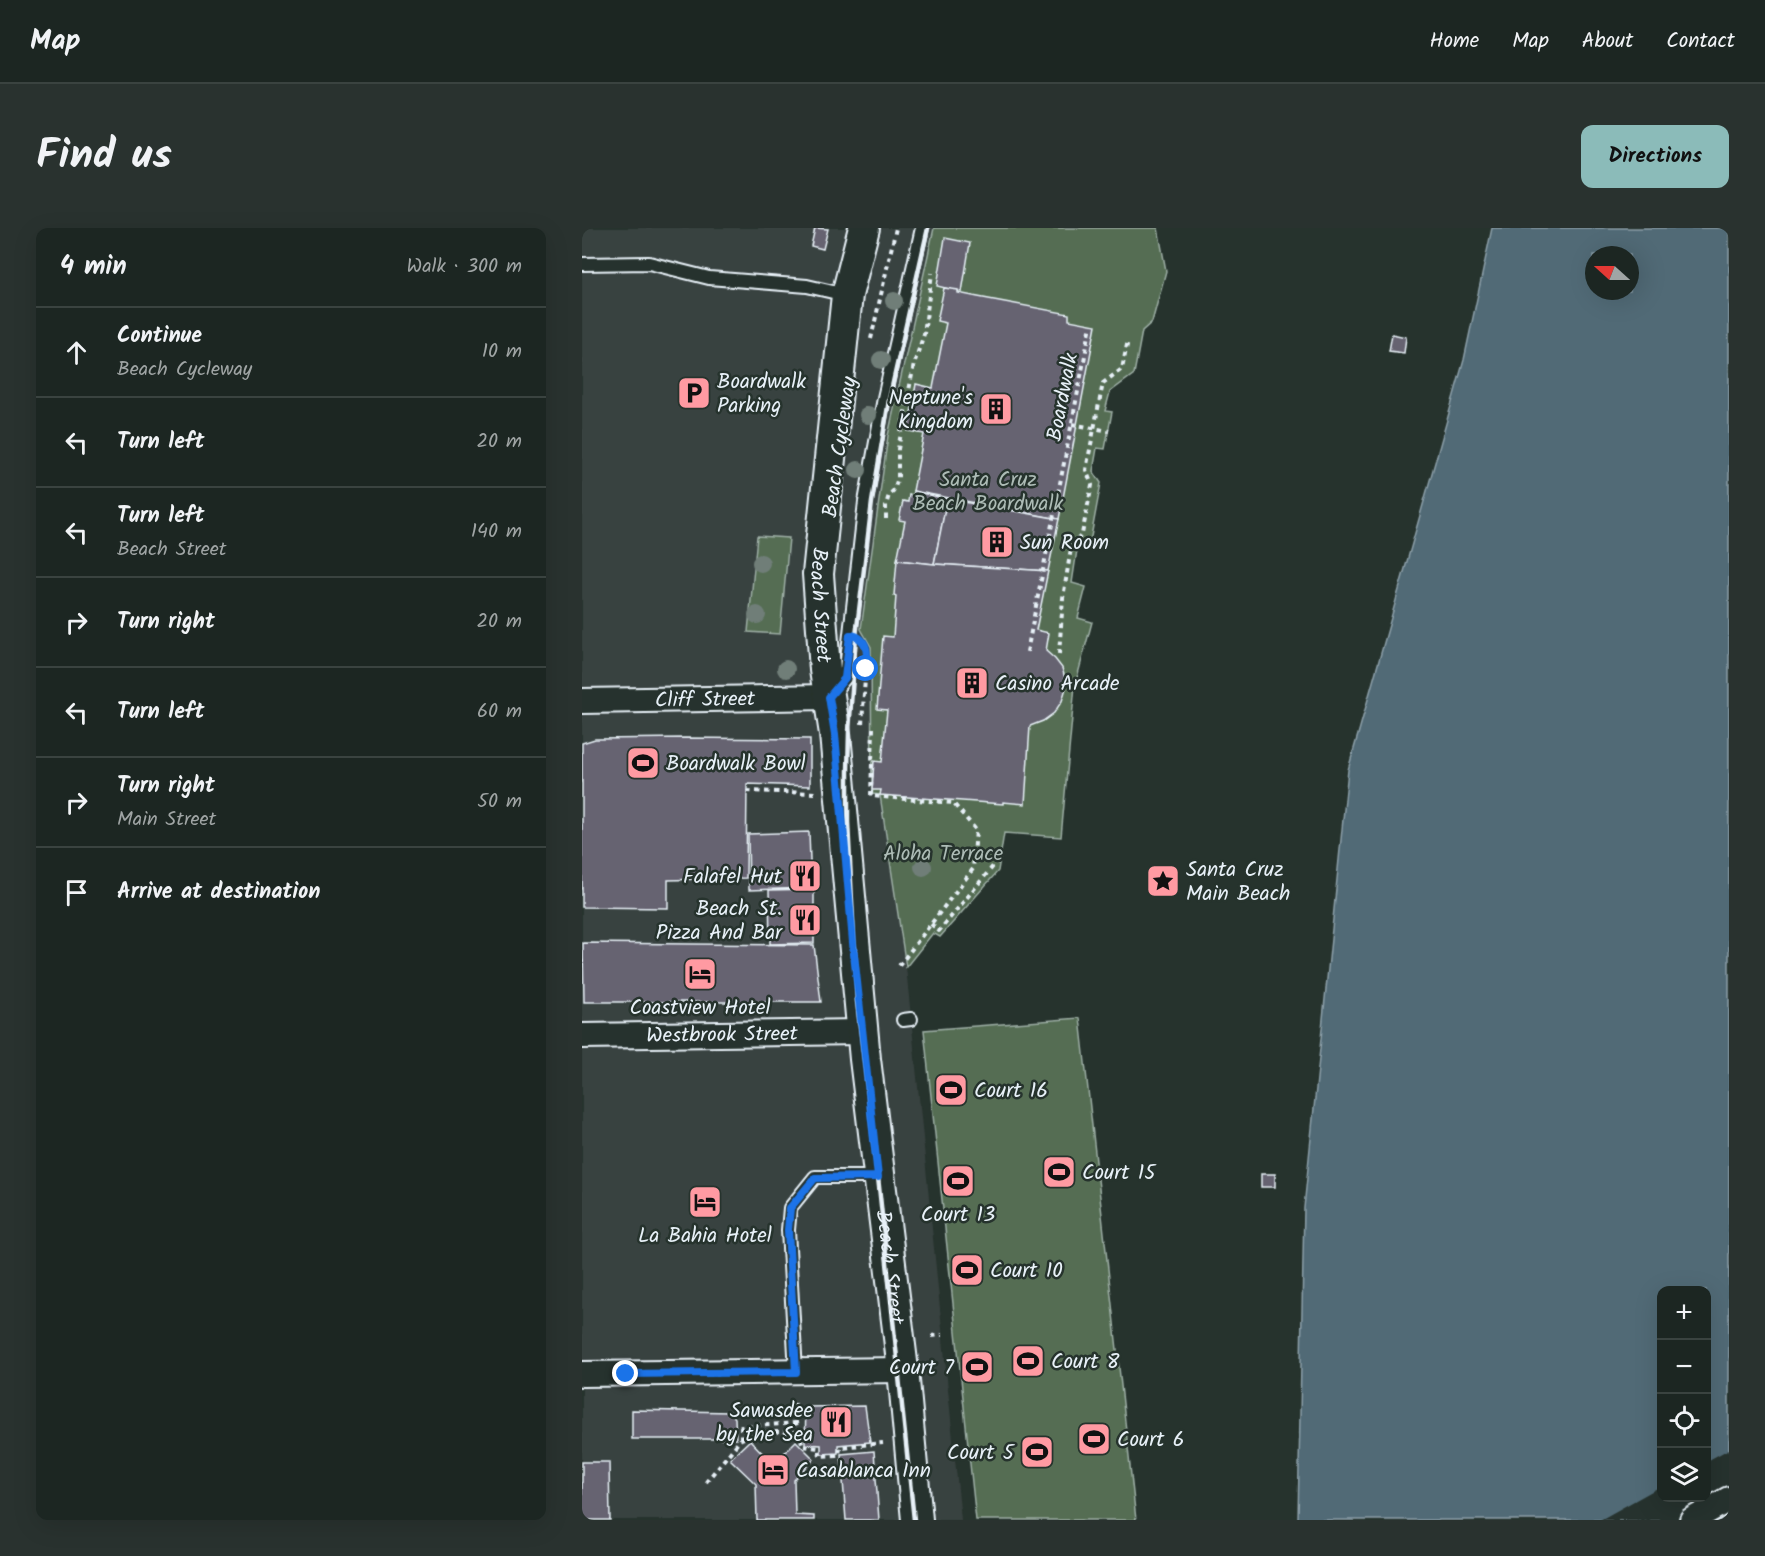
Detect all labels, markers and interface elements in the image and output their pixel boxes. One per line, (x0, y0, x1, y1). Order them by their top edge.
text: Map (30, 19, 81, 64)
text: Home (1430, 25, 1479, 58)
text: Map (1512, 25, 1549, 58)
text: About (1582, 25, 1633, 58)
text: Contact (1666, 25, 1735, 58)
text: Find us (36, 123, 172, 190)
button: Directions (1581, 125, 1729, 188)
text: 4 min (60, 246, 127, 288)
north arrow (1585, 246, 1639, 300)
text: Walk · 300 m (407, 251, 522, 283)
text: Continue (117, 319, 202, 354)
icon: ahead (60, 336, 93, 369)
text: 10 m (482, 336, 522, 368)
street label: Boardwalk (1039, 350, 1088, 444)
text: Beach Cycleway (117, 354, 252, 386)
place label: Boardwalk Parking (717, 366, 806, 423)
parking icon: Boardwalk Parking (676, 375, 712, 411)
street label: Beach Cycleway (814, 375, 867, 520)
place label: Neptune's Kingdom (888, 382, 973, 439)
building icon: Neptune's Kingdom (978, 391, 1014, 427)
text: Turn left (117, 425, 204, 460)
icon: left (60, 426, 93, 459)
text: 20 m (476, 426, 522, 458)
park label: Santa Cruz Beach Boardwalk (913, 464, 1064, 521)
text: Turn left (117, 499, 204, 534)
icon: left (60, 516, 93, 549)
text: 140 m (471, 516, 522, 548)
building icon: Sun Room (979, 524, 1015, 560)
place label: Sun Room (1020, 527, 1109, 560)
text: Beach Street (117, 534, 226, 566)
street label: Beach Street (800, 546, 839, 665)
text: Turn right (117, 605, 215, 640)
icon: right (60, 606, 93, 639)
text: 20 m (476, 606, 522, 638)
route start (852, 655, 878, 681)
building icon: Casino Arcade (954, 665, 990, 701)
place label: Casino Arcade (995, 668, 1120, 701)
street label: Cliff Street (655, 683, 756, 718)
text: Turn left (117, 695, 204, 730)
icon: left (60, 696, 93, 729)
text: 60 m (477, 696, 522, 728)
sports icon: Boardwalk Bowl (625, 745, 661, 781)
place label: Boardwalk Bowl (666, 748, 806, 781)
text: Turn right (117, 769, 215, 804)
icon: right (60, 786, 93, 819)
text: 50 m (477, 786, 522, 818)
text: Main Street (117, 804, 216, 836)
park label: Aloha Terrace (883, 838, 1004, 871)
place label: Santa Cruz Main Beach (1186, 854, 1290, 911)
restaurant icon: Falafel Hut (787, 858, 823, 894)
place label: Falafel Hut (683, 861, 783, 894)
place icon: Santa Cruz Main Beach (1145, 863, 1181, 899)
text: Arrive at destination (117, 875, 320, 910)
icon: arrive (60, 876, 93, 909)
place label: Beach St. Pizza And Bar (656, 893, 783, 950)
restaurant icon: Beach St. Pizza And Bar (787, 902, 823, 938)
hotel icon: Coastview Hotel (682, 956, 718, 992)
place label: Coastview Hotel (629, 992, 771, 1025)
street label: Westbrook Street (646, 1018, 799, 1053)
sports icon: Court 16 (933, 1072, 969, 1108)
place label: Court 16 (974, 1075, 1048, 1108)
sports icon: Court 15 (1041, 1154, 1077, 1190)
place label: Court 15 (1082, 1157, 1157, 1190)
sports icon: Court 13 (940, 1163, 976, 1199)
hotel icon: La Bahia Hotel (687, 1184, 723, 1220)
place label: Court 13 (921, 1199, 995, 1232)
street label: Beach Street (866, 1208, 912, 1328)
place label: La Bahia Hotel (638, 1220, 772, 1253)
sports icon: Court 10 (949, 1252, 985, 1288)
place label: Court 10 (990, 1255, 1063, 1288)
map controls (1657, 1286, 1711, 1502)
button: + (1657, 1286, 1711, 1340)
button: − (1657, 1340, 1711, 1394)
sports icon: Court 8 (1010, 1343, 1046, 1379)
place label: Court 8 (1051, 1346, 1120, 1379)
sports icon: Court 7 (959, 1349, 995, 1385)
place label: Court 7 (889, 1352, 955, 1385)
route end (612, 1360, 638, 1386)
button: locate (1657, 1394, 1711, 1448)
place label: Sawasdee by the Sea (716, 1395, 814, 1452)
restaurant icon: Sawasdee by the Sea (818, 1404, 854, 1440)
sports icon: Court 6 (1076, 1421, 1112, 1457)
place label: Court 6 (1117, 1424, 1184, 1457)
sports icon: Court 5 (1019, 1434, 1055, 1470)
place label: Court 5 (947, 1437, 1016, 1470)
button: layers (1657, 1448, 1711, 1502)
hotel icon: Casablanca Inn (755, 1452, 791, 1488)
place label: Casablanca Inn (796, 1455, 931, 1488)

